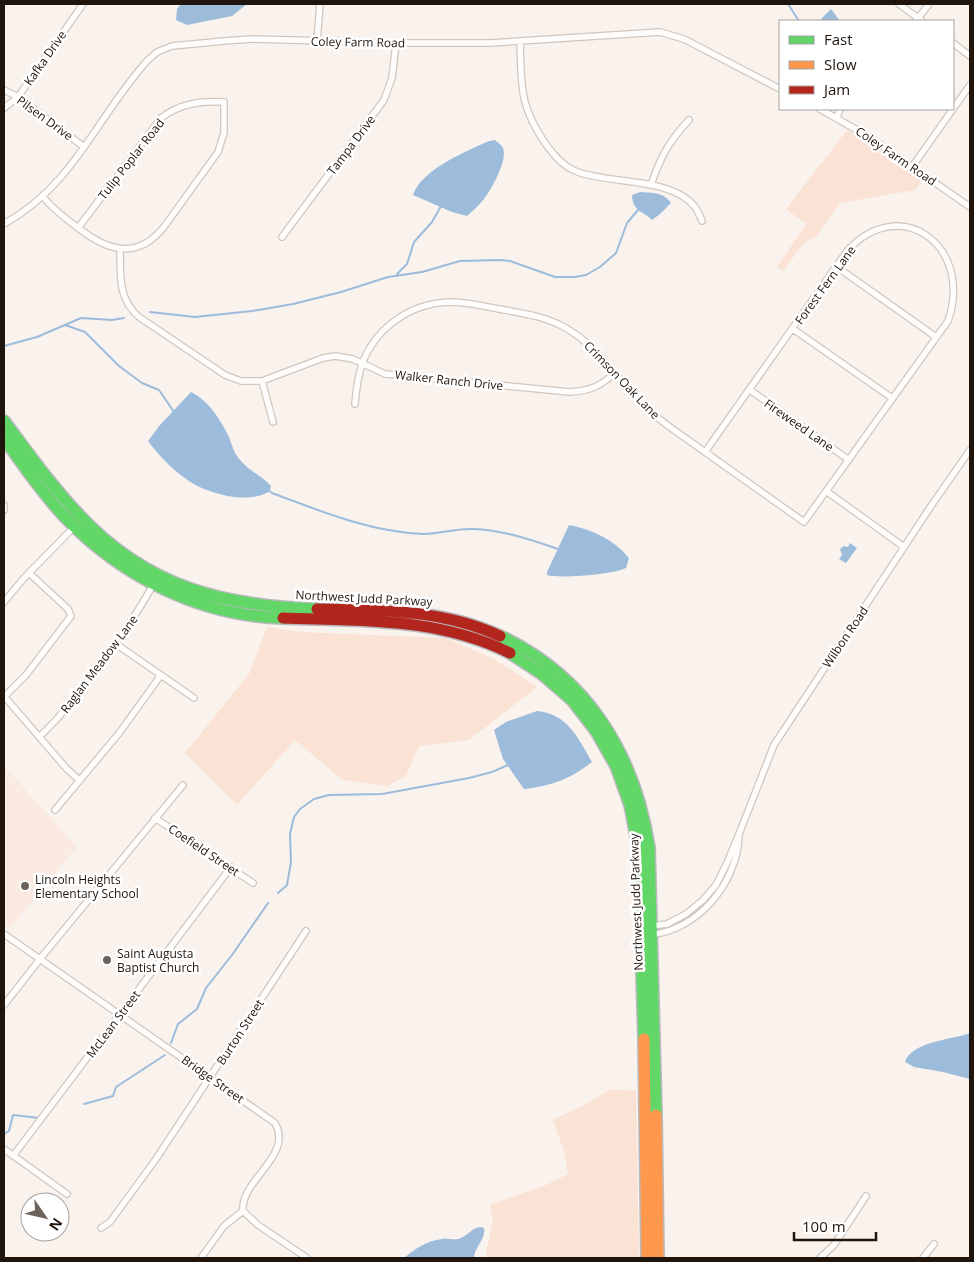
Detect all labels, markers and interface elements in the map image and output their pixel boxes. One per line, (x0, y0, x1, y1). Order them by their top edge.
legend (779, 20, 954, 110)
street label: Kafka Drive (20, 27, 70, 89)
text: Fast (824, 29, 853, 49)
street label: Coley Farm Road (311, 33, 405, 51)
text: Slow (824, 54, 857, 74)
text: Jam (822, 79, 850, 99)
street label: Pilsen Drive (13, 92, 77, 144)
street label: Tampa Drive (323, 111, 379, 178)
street label: Tulip Poplar Road (94, 115, 168, 203)
street label: Coley Farm Road (852, 123, 940, 189)
street label: Forest Fern Lane (791, 242, 860, 328)
street label: Crimson Oak Lane (580, 337, 664, 423)
street label: Walker Ranch Drive (394, 366, 504, 394)
street label: Fireweed Lane (761, 395, 837, 455)
street label: Northwest Judd Parkway (295, 586, 434, 610)
street label: Wilbon Road (818, 603, 872, 671)
street label: Raglan Meadow Lane (56, 611, 142, 717)
street label: Coefield Street (165, 820, 243, 880)
street label: Northwest Judd Parkway (625, 832, 647, 971)
place label: Lincoln Heights Elementary School (35, 871, 139, 902)
marker: Lincoln Heights Elementary School (19, 880, 31, 892)
place label: Saint Augusta Baptist Church (117, 945, 199, 976)
marker: Saint Augusta Baptist Church (101, 954, 113, 966)
street label: McLean Street (82, 987, 144, 1061)
street label: Burton Street (212, 996, 268, 1068)
street label: Bridge Street (178, 1051, 248, 1107)
north arrow (20, 1192, 70, 1242)
scale bar (794, 1210, 876, 1242)
text: N (45, 1215, 67, 1235)
text: 100 m (802, 1216, 846, 1236)

